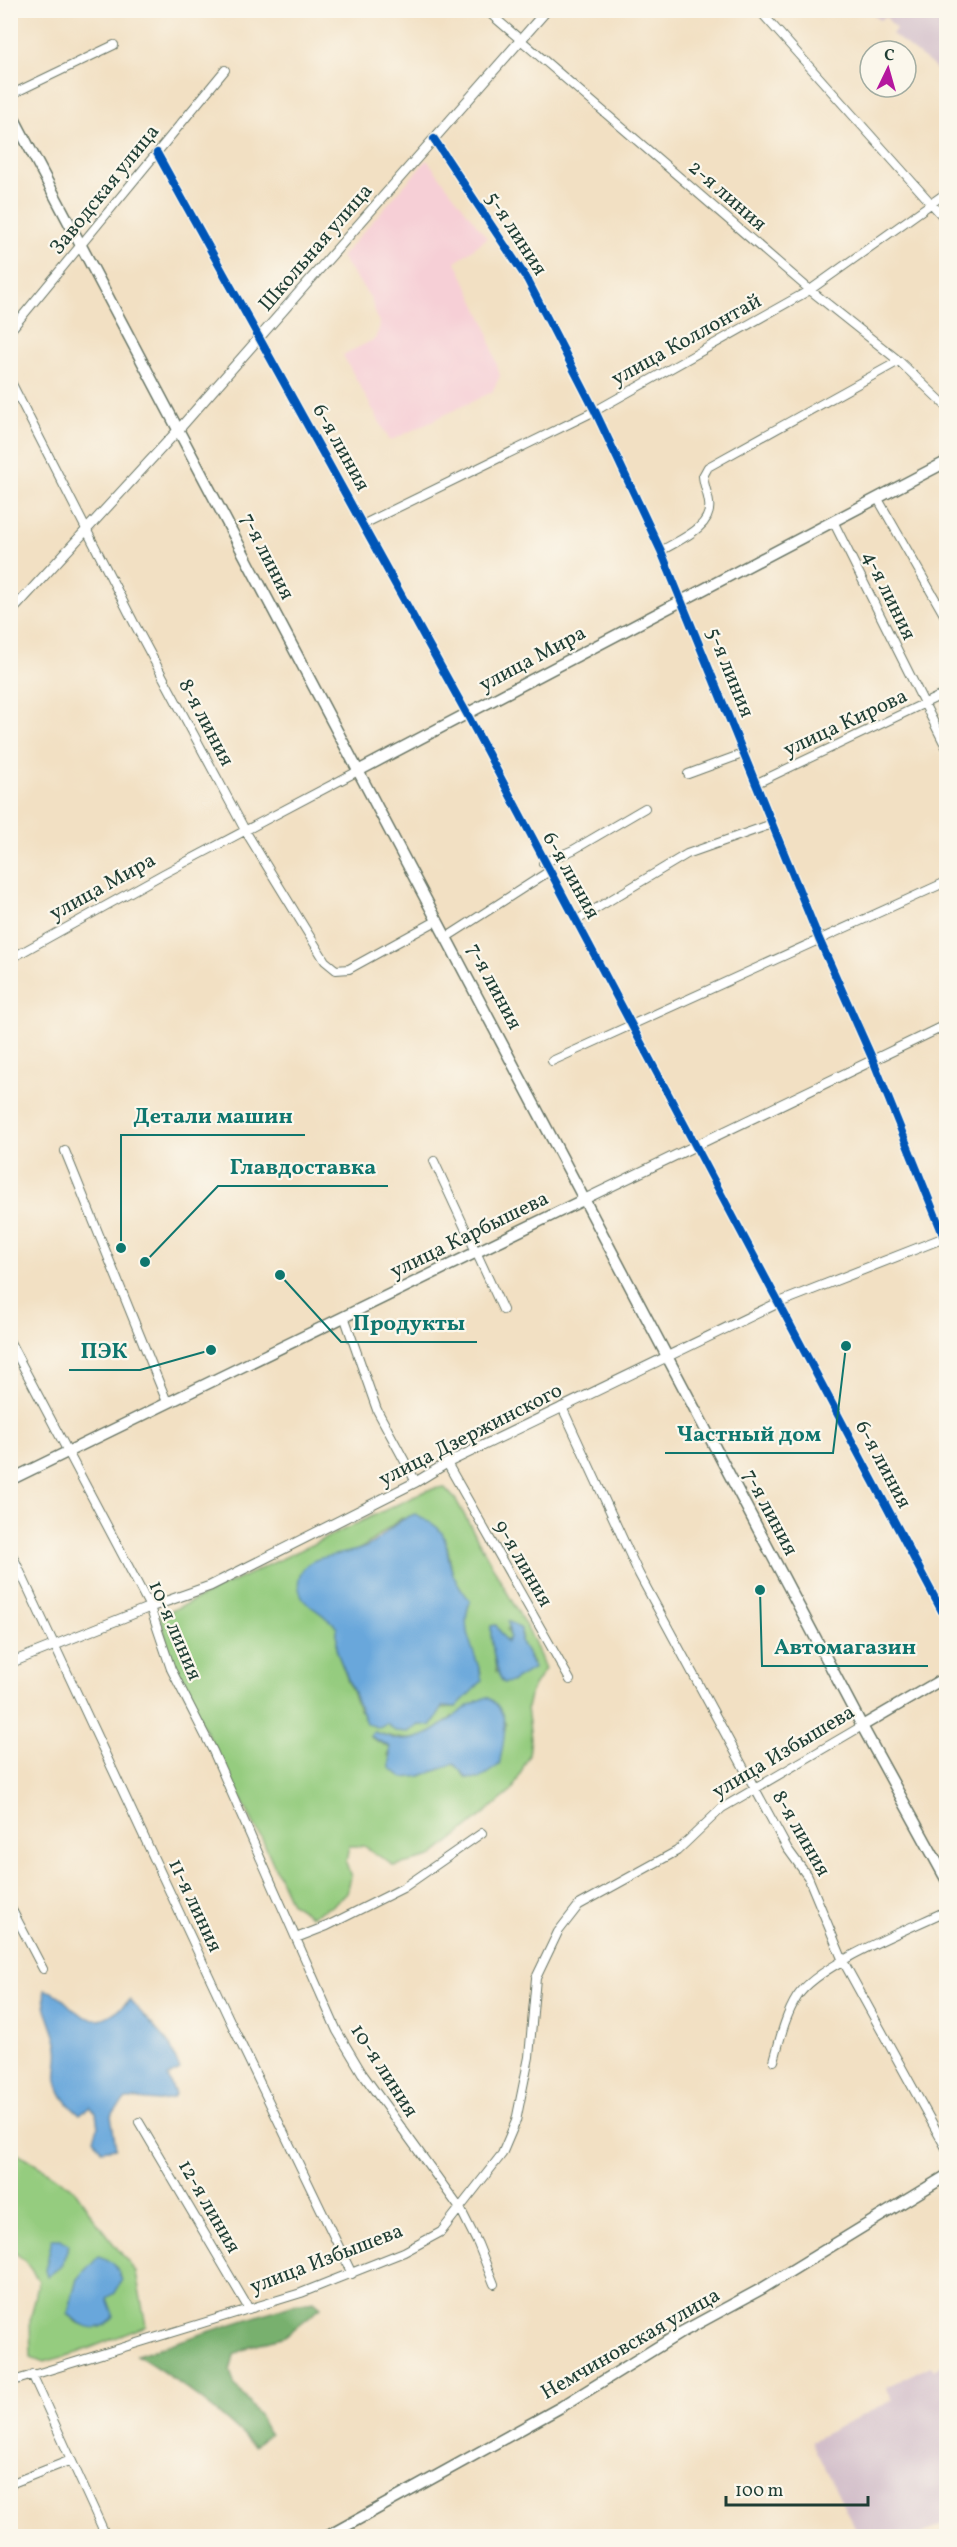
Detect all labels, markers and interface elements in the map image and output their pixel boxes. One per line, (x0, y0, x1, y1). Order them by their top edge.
north arrow (858, 39, 918, 99)
text: С (883, 45, 895, 67)
street label: Заводская улица (44, 119, 167, 261)
street label: 2-я линия (681, 154, 773, 239)
street label: Школьная улица (252, 178, 380, 318)
street label: 5-я линия (478, 186, 554, 282)
street label: улица Коллонтай (606, 287, 767, 394)
street label: 6-я линия (305, 399, 377, 497)
street label: 7-я линия (232, 508, 301, 605)
street label: 4-я линия (854, 546, 923, 645)
street label: улица Мира (474, 619, 591, 700)
street label: 5-я линия (698, 623, 761, 722)
street label: 8-я линия (170, 674, 241, 772)
street label: улица Кирова (779, 682, 912, 765)
street label: 6-я линия (535, 827, 607, 925)
street label: улица Мира (44, 846, 161, 928)
street label: 7-я линия (459, 938, 529, 1035)
callout: Детали машин (121, 1095, 305, 1135)
text: Детали машин (133, 1102, 293, 1133)
callout: Главдоставка (218, 1146, 388, 1186)
text: Главдоставка (230, 1153, 376, 1184)
street label: улица Карбышева (385, 1184, 554, 1286)
callout: Продукты (341, 1302, 477, 1342)
text: Продукты (353, 1309, 465, 1340)
callout: ПЭК (69, 1330, 140, 1370)
text: ПЭК (80, 1337, 128, 1368)
street label: улица Дзержинского (374, 1376, 567, 1494)
callout: Частный дом (665, 1413, 833, 1453)
street label: 6-я линия (847, 1416, 918, 1514)
text: Частный дом (677, 1420, 822, 1451)
street label: 7-я линия (735, 1464, 805, 1561)
street label: 9-я линия (486, 1515, 559, 1613)
street label: 10-я линия (141, 1576, 209, 1685)
callout: Автомагазин (762, 1626, 928, 1666)
text: Автомагазин (774, 1633, 916, 1664)
street label: улица Избышева (707, 1698, 861, 1806)
street label: 8-я линия (764, 1785, 837, 1882)
street label: 11-я линия (160, 1854, 229, 1957)
street label: 10-я линия (343, 2018, 425, 2123)
street label: 12-я линия (170, 2154, 247, 2259)
street label: улица Избышева (246, 2217, 407, 2302)
street label: Немчиновская улица (536, 2281, 726, 2408)
scale bar (726, 2469, 868, 2507)
text: 100 m (735, 2479, 784, 2504)

